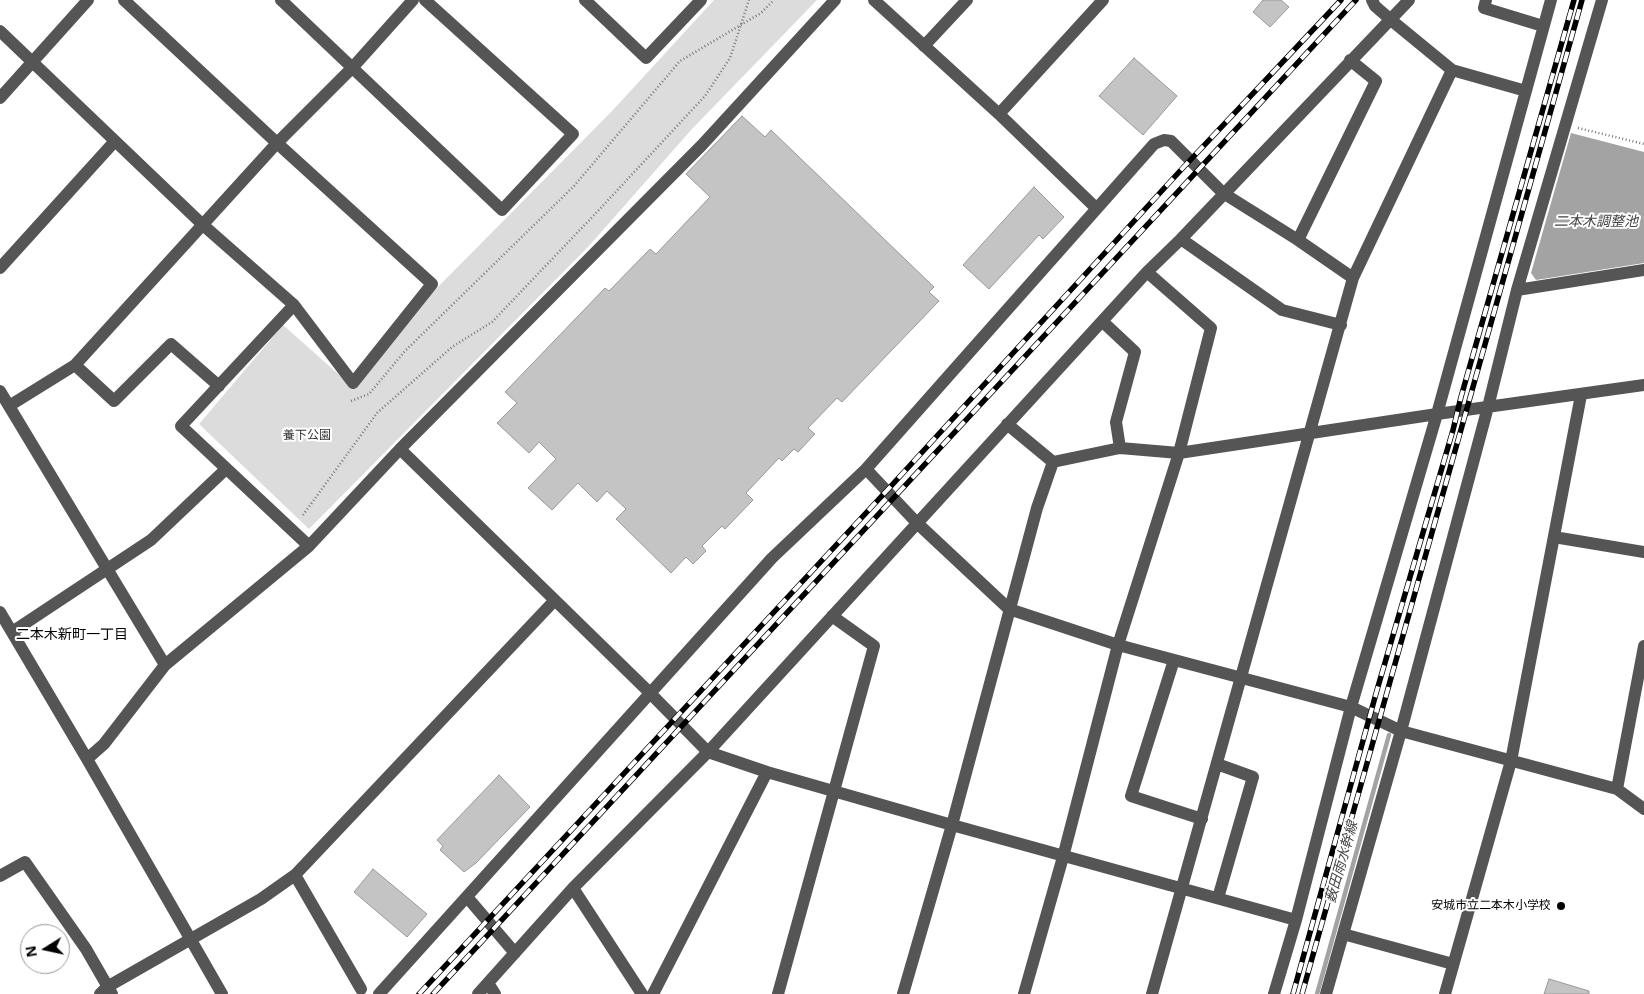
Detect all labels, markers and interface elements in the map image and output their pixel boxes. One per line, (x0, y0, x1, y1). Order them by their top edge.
water label: 二本木調整池 (1554, 214, 1638, 230)
park label: 養下公園 (283, 429, 331, 443)
district label: 二本木新町一丁目 (16, 627, 128, 643)
water label: 薮田雨水幹線 (1322, 819, 1362, 905)
place label: 安城市立二本木小学校 (1431, 899, 1551, 913)
marker: 安城市立二本木小学校 (1555, 900, 1567, 912)
north arrow (20, 924, 70, 974)
text: N (20, 944, 41, 959)

